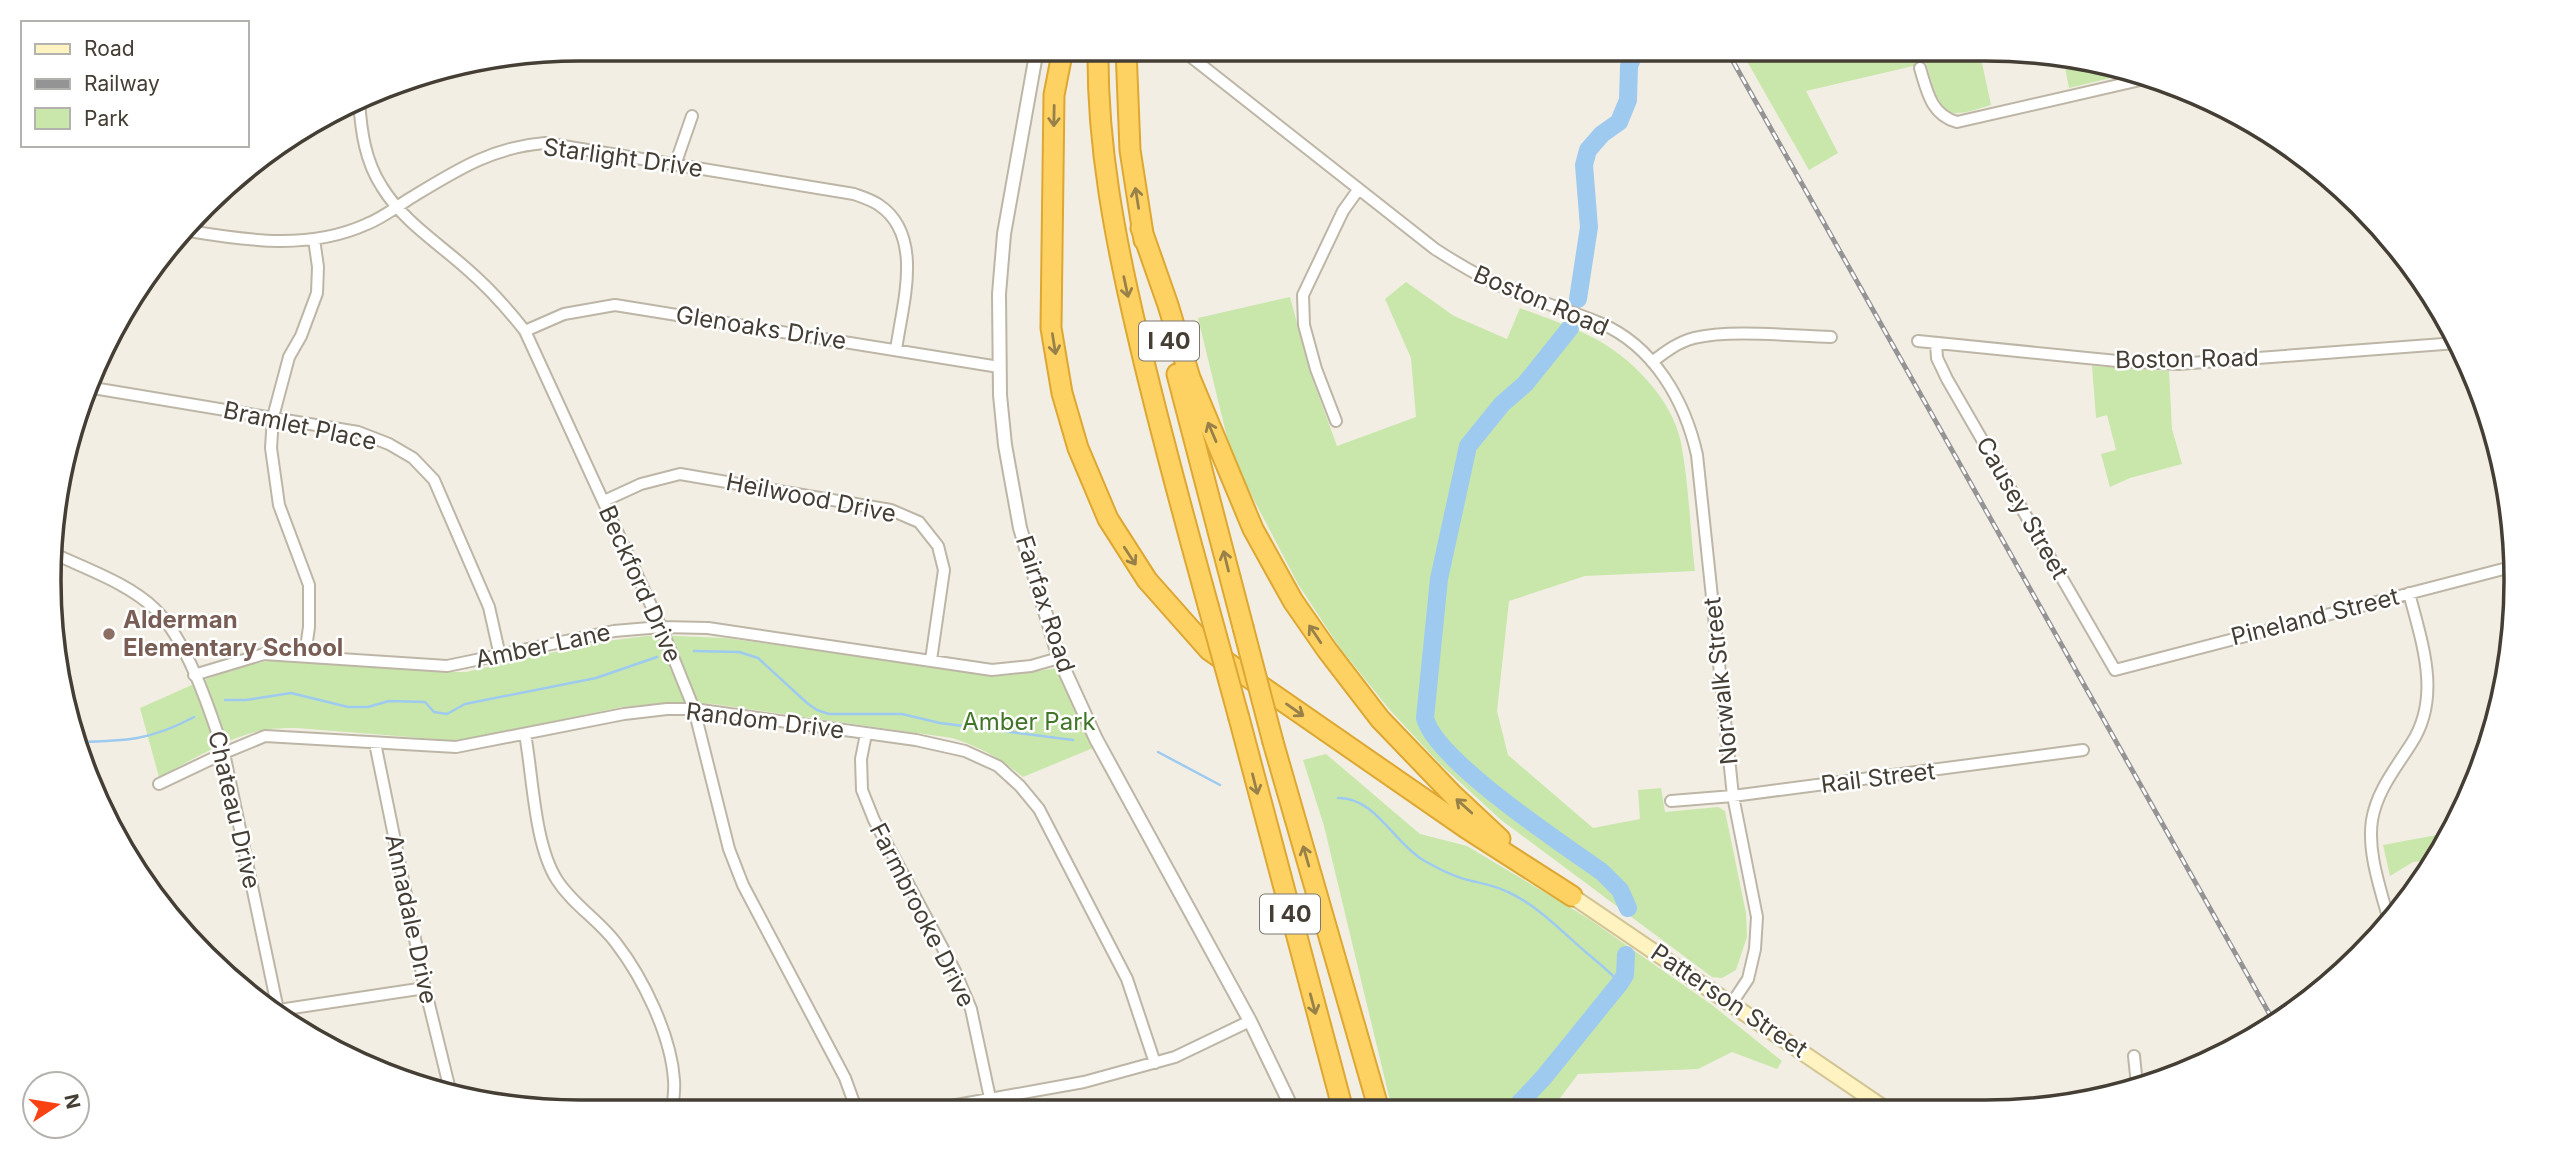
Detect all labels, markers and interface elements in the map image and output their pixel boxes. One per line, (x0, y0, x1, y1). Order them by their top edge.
legend (21, 21, 248, 147)
text: Road (84, 36, 135, 61)
text: Railway (84, 71, 160, 96)
one-way arrow (1047, 105, 1060, 128)
text: Park (84, 106, 129, 131)
street label: Starlight Drive (541, 132, 705, 183)
one-way arrow (1130, 187, 1143, 210)
street label: Boston Road (1469, 259, 1613, 342)
one-way arrow (1121, 275, 1134, 297)
street label: Glenoaks Drive (674, 300, 848, 355)
road number: I 40 (1139, 322, 1199, 360)
one-way arrow (1048, 332, 1061, 355)
street label: Boston Road (2115, 343, 2259, 374)
street label: Bramlet Place (221, 395, 379, 456)
one-way arrow (1205, 421, 1218, 443)
street label: Causey Street (1970, 431, 2075, 584)
street label: Heilwood Drive (724, 467, 899, 528)
street label: Beckford Drive (593, 501, 688, 667)
street label: Fairfax Road (1010, 532, 1081, 676)
one-way arrow (1123, 546, 1138, 565)
one-way arrow (1218, 550, 1231, 572)
street label: Pineland Street (2228, 582, 2402, 651)
street label: Norwalk Street (1697, 596, 1744, 766)
place label: Alderman Elementary School (123, 605, 343, 662)
street label: Amber Lane (473, 617, 613, 674)
one-way arrow (1308, 624, 1322, 644)
marker: Alderman Elementary School (101, 626, 117, 642)
street label: Random Drive (684, 696, 846, 745)
one-way arrow (1285, 703, 1304, 717)
park label: Amber Park (962, 707, 1096, 736)
street label: Chateau Drive (202, 728, 267, 892)
street label: Rail Street (1819, 756, 1937, 799)
one-way arrow (1250, 773, 1263, 795)
one-way arrow (1456, 797, 1473, 814)
street label: Farmbrooke Drive (864, 818, 981, 1012)
street label: Annadale Drive (379, 831, 444, 1006)
one-way arrow (1298, 845, 1311, 867)
road number: I 40 (1260, 894, 1320, 934)
street label: Patterson Street (1646, 938, 1813, 1064)
one-way arrow (1308, 993, 1321, 1015)
north arrow (21, 1070, 91, 1140)
text: N (59, 1092, 85, 1111)

